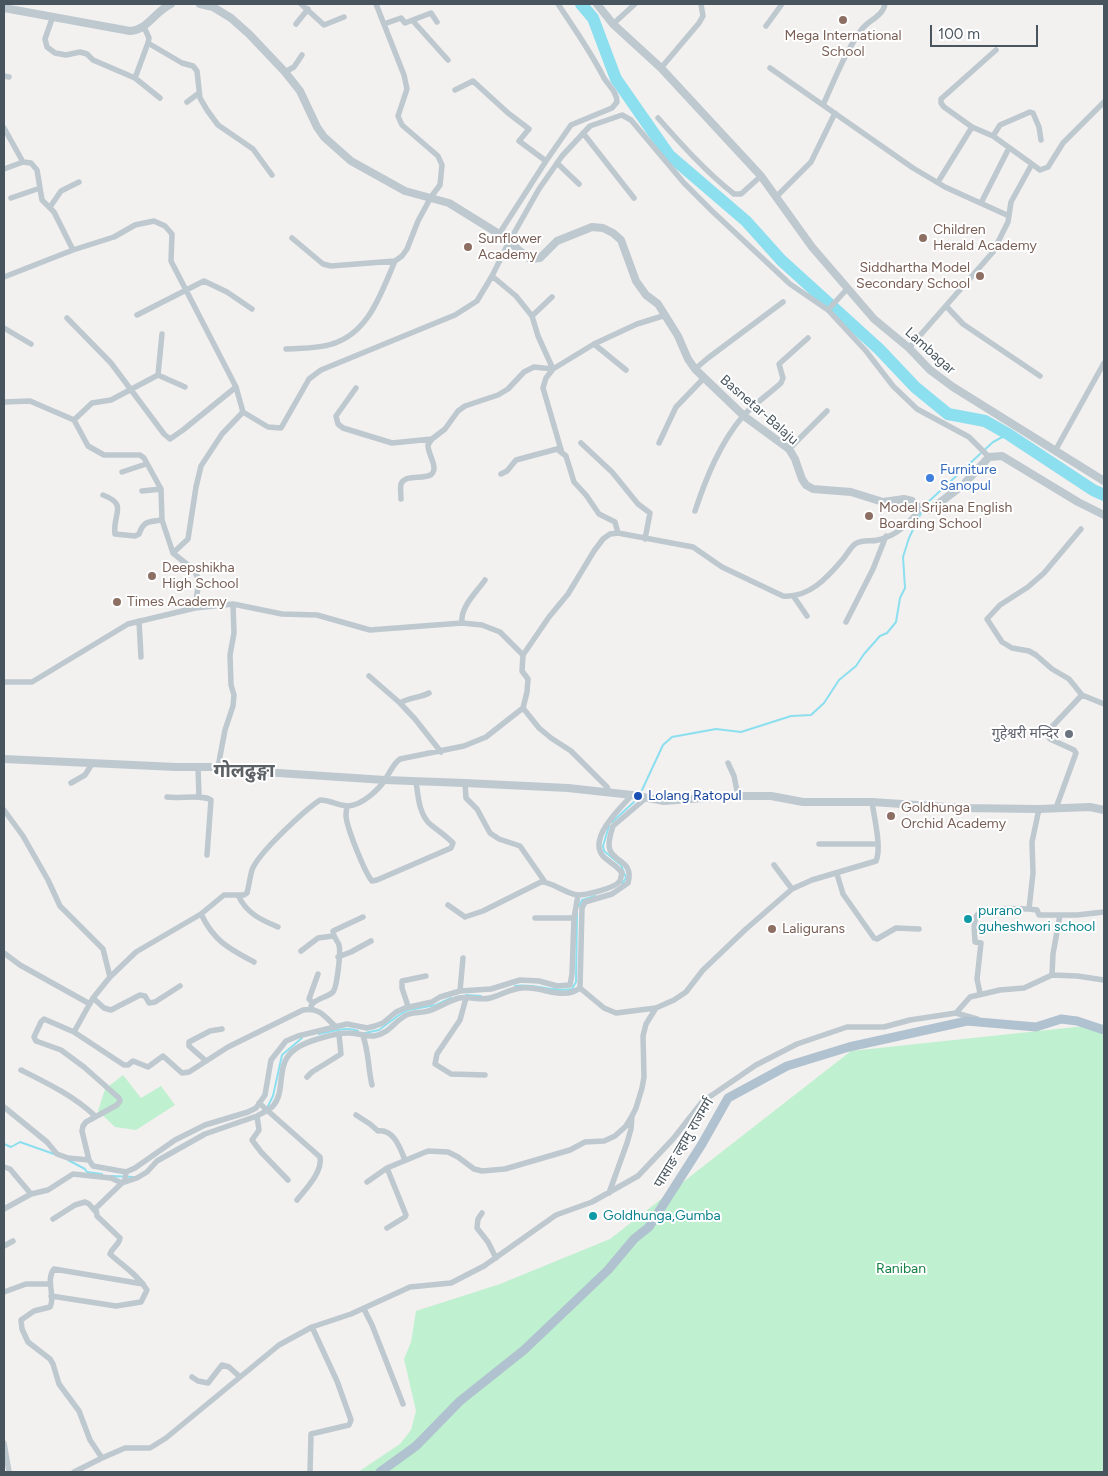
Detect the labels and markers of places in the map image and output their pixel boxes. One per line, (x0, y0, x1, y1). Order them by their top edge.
marker: Mega International School (837, 14, 849, 26)
place label: Mega International School (784, 28, 902, 60)
place label: Children Herald Academy (933, 222, 1037, 254)
place label: Sunflower Academy (478, 231, 542, 264)
marker: Children Herald Academy (917, 232, 929, 244)
marker: Sunflower Academy (462, 241, 474, 253)
place label: Siddhartha Model Secondary School (856, 260, 970, 292)
marker: Siddhartha Model Secondary School (974, 270, 986, 282)
place label: Furniture Sanopul (940, 462, 997, 494)
marker: Furniture Sanopul (924, 472, 936, 484)
place label: Model Srijana English Boarding School (879, 500, 1012, 532)
marker: Model Srijana English Boarding School (863, 510, 875, 522)
place label: Deepshikha High School (162, 560, 239, 592)
marker: Deepshikha High School (146, 570, 158, 582)
place label: Times Academy (127, 594, 227, 610)
marker: Times Academy (111, 596, 123, 608)
place label: गुहेश्वरी मन्दिर (992, 726, 1059, 742)
marker: गुहेश्वरी मन्दिर (1063, 728, 1075, 740)
place label: Lolang Ratopul (648, 788, 742, 804)
marker: Lolang Ratopul (632, 790, 644, 802)
place label: Goldhunga Orchid Academy (901, 800, 1006, 832)
marker: Goldhunga Orchid Academy (885, 810, 897, 822)
place label: purano guheshwori school (978, 903, 1095, 936)
marker: purano guheshwori school (962, 913, 974, 925)
place label: Laligurans (782, 921, 845, 937)
marker: Laligurans (766, 923, 778, 935)
place label: Goldhunga,Gumba (603, 1208, 721, 1224)
marker: Goldhunga,Gumba (587, 1210, 599, 1222)

